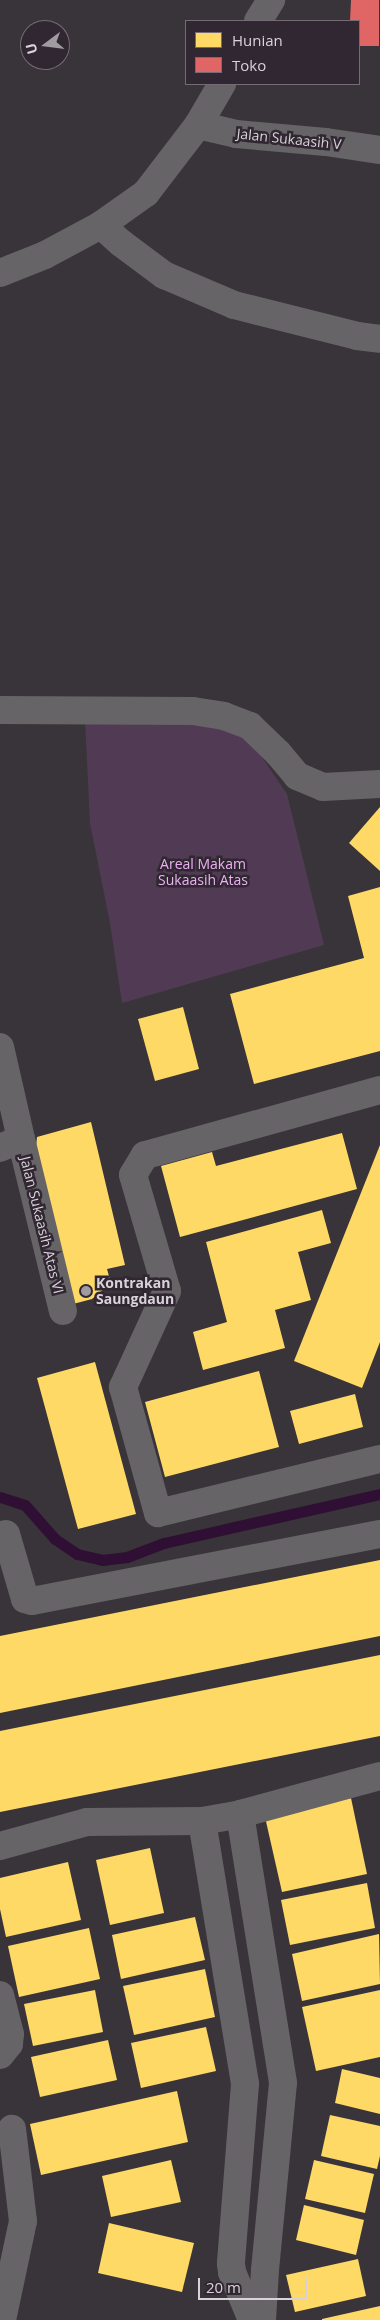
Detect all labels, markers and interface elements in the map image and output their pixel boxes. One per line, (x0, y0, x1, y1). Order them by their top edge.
north arrow (20, 20, 70, 70)
legend (185, 20, 360, 85)
text: Hunian (232, 30, 283, 50)
text: U (20, 41, 42, 56)
text: Toko (232, 55, 266, 75)
street label: Jalan Sukaasih V (236, 125, 342, 153)
park label: Areal Makam Sukaasih Atas (158, 856, 248, 889)
street label: Jalan Sukaasih Atas VI (17, 1155, 67, 1295)
place label: Kontrakan Saungdaun (96, 1275, 174, 1308)
marker: Kontrakan Saungdaun (80, 1285, 92, 1297)
scale bar (200, 2268, 309, 2300)
text: 20 m (206, 2277, 241, 2297)

